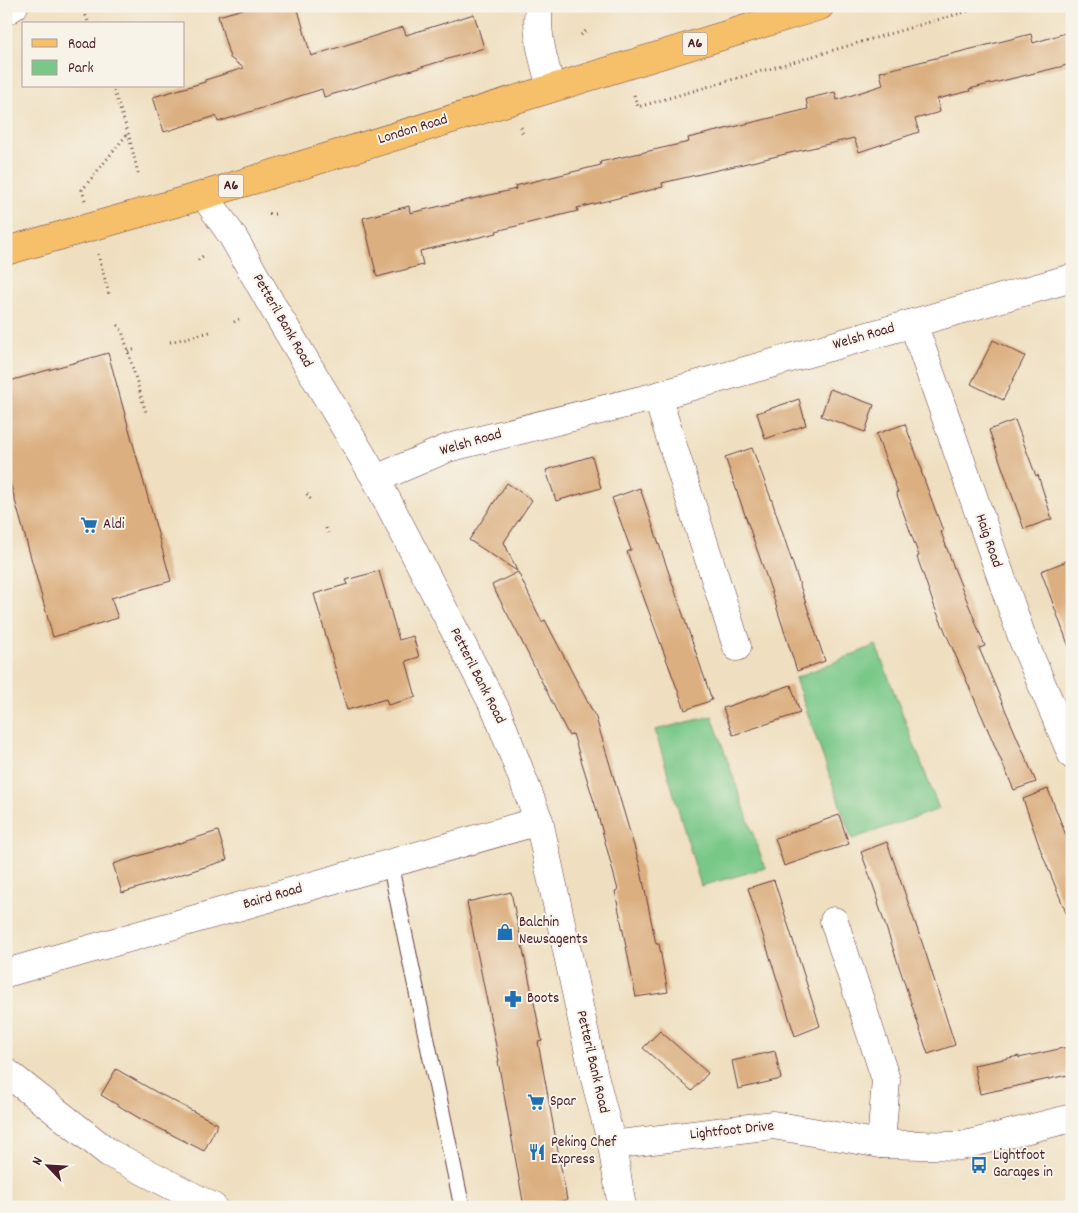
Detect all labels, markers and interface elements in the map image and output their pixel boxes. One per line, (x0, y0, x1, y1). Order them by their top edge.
legend (22, 22, 185, 88)
road number: A6 (682, 33, 708, 56)
text: Road (68, 34, 96, 56)
text: Park (68, 58, 94, 80)
street label: London Road (375, 109, 451, 151)
road number: A6 (218, 175, 244, 198)
street label: Petteril Bank Road (246, 270, 318, 372)
street label: Welsh Road (830, 318, 898, 356)
street label: Welsh Road (437, 424, 505, 462)
street label: Haig Road (969, 511, 1007, 571)
place label: Aldi (103, 514, 125, 536)
supermarket icon: Aldi (79, 515, 99, 535)
street label: Petteril Bank Road (443, 624, 511, 728)
street label: Baird Road (241, 878, 305, 916)
place label: Balchin Newsagents (519, 912, 588, 951)
shop icon: Balchin Newsagents (495, 922, 515, 942)
place label: Boots (527, 988, 559, 1010)
pharmacy icon: Boots (503, 989, 523, 1009)
street label: Petteril Bank Road (569, 1008, 615, 1116)
place label: Spar (550, 1091, 577, 1113)
supermarket icon: Spar (526, 1092, 546, 1112)
street label: Lightfoot Drive (689, 1116, 775, 1146)
place label: Peking Chef Express (551, 1132, 617, 1171)
north arrow (22, 1140, 72, 1190)
restaurant icon: Peking Chef Express (527, 1142, 547, 1162)
place label: Lightfoot Garages in (993, 1145, 1053, 1184)
text: N (28, 1154, 49, 1169)
bus stop icon: Lightfoot Garages in (969, 1155, 989, 1175)

